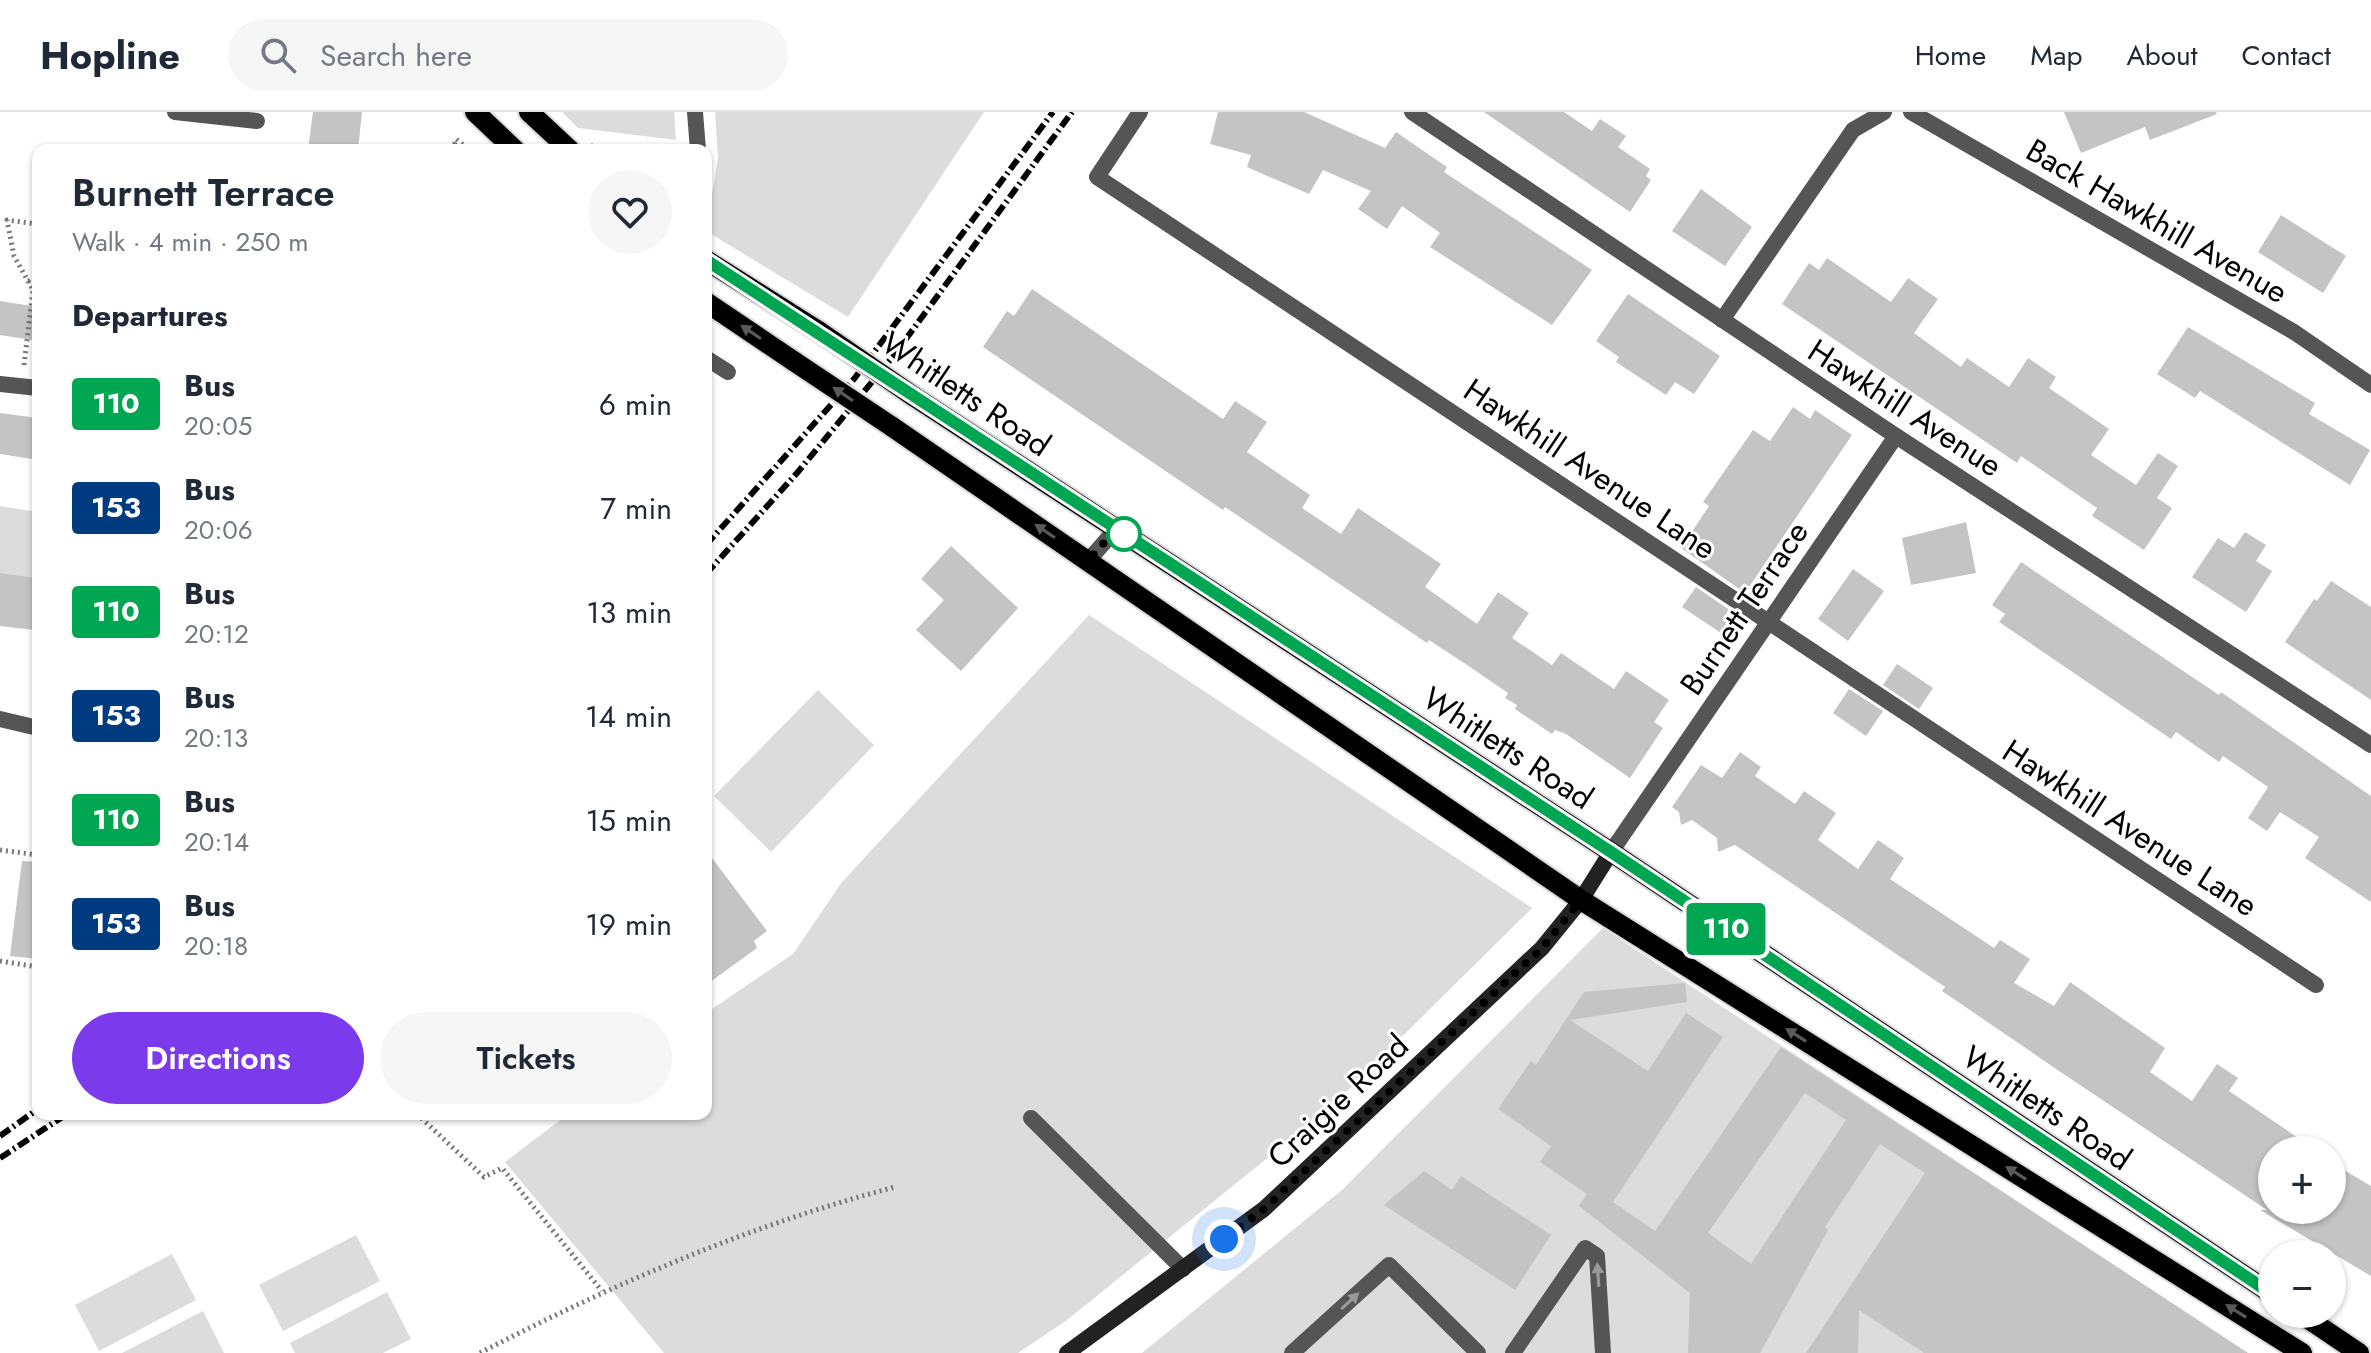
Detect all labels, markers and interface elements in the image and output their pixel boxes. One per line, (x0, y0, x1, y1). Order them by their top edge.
search box (228, 19, 788, 91)
text: Hopline (40, 28, 180, 83)
icon: search (256, 33, 300, 77)
text: Search here (320, 34, 472, 77)
text: Home (1915, 35, 1986, 76)
text: Map (2030, 35, 2082, 76)
text: About (2126, 35, 2198, 76)
text: Contact (2242, 35, 2331, 76)
street label: Back Hawkhill Avenue (2018, 127, 2296, 315)
text: Burnett Terrace (72, 165, 335, 220)
button: heart (588, 170, 672, 254)
text: Walk · 4 min · 250 m (72, 223, 309, 261)
text: Departures (72, 294, 228, 337)
street label: Whitletts Road (872, 320, 1060, 468)
one-way arrow (740, 325, 761, 340)
street label: Hawkhill Avenue (1799, 328, 2011, 488)
text: Bus (184, 364, 235, 407)
street label: Hawkhill Avenue Lane (1455, 367, 1725, 571)
text: 110 (92, 383, 140, 424)
text: 6 min (599, 383, 672, 426)
one-way arrow (832, 387, 854, 402)
text: 20:05 (184, 407, 252, 445)
text: Bus (184, 468, 235, 511)
text: 153 (91, 487, 141, 528)
text: 7 min (600, 487, 672, 530)
text: 20:06 (184, 511, 253, 549)
street label: Burnett Terrace (1669, 512, 1819, 704)
unlabelled marker (1107, 517, 1141, 551)
one-way arrow (1034, 524, 1056, 539)
text: Bus (184, 572, 235, 615)
text: 110 (92, 591, 140, 632)
text: 13 min (586, 591, 672, 634)
text: 20:12 (184, 615, 249, 653)
text: Bus (184, 676, 235, 719)
street label: Whitletts Road (1414, 676, 1602, 820)
text: 153 (91, 695, 141, 736)
text: 14 min (585, 695, 672, 738)
text: 20:13 (184, 719, 248, 757)
street label: Hawkhill Avenue Lane (1993, 728, 2267, 928)
text: Bus (184, 780, 235, 823)
text: 110 (92, 799, 140, 840)
text: 15 min (586, 799, 672, 842)
text: 20:14 (184, 823, 249, 861)
text: Bus (184, 884, 235, 927)
text: 153 (91, 903, 141, 944)
text: 19 min (585, 903, 672, 946)
line badge: 110 (1680, 903, 1772, 955)
text: 110 (1702, 908, 1750, 949)
text: 20:18 (184, 927, 248, 965)
button: Directions (72, 1012, 364, 1104)
button: Tickets (380, 1012, 672, 1104)
street label: Craigie Road (1257, 1023, 1419, 1179)
one-way arrow (1785, 1028, 1807, 1042)
street label: Whitletts Road (1953, 1034, 2141, 1182)
map controls (2258, 1136, 2346, 1328)
button: + (2258, 1136, 2346, 1224)
one-way arrow (2005, 1166, 2027, 1180)
your location (1204, 1219, 1244, 1259)
button: − (2258, 1240, 2346, 1328)
one-way arrow (1591, 1262, 1604, 1287)
one-way arrow (1340, 1292, 1359, 1310)
one-way arrow (2225, 1305, 2247, 1319)

